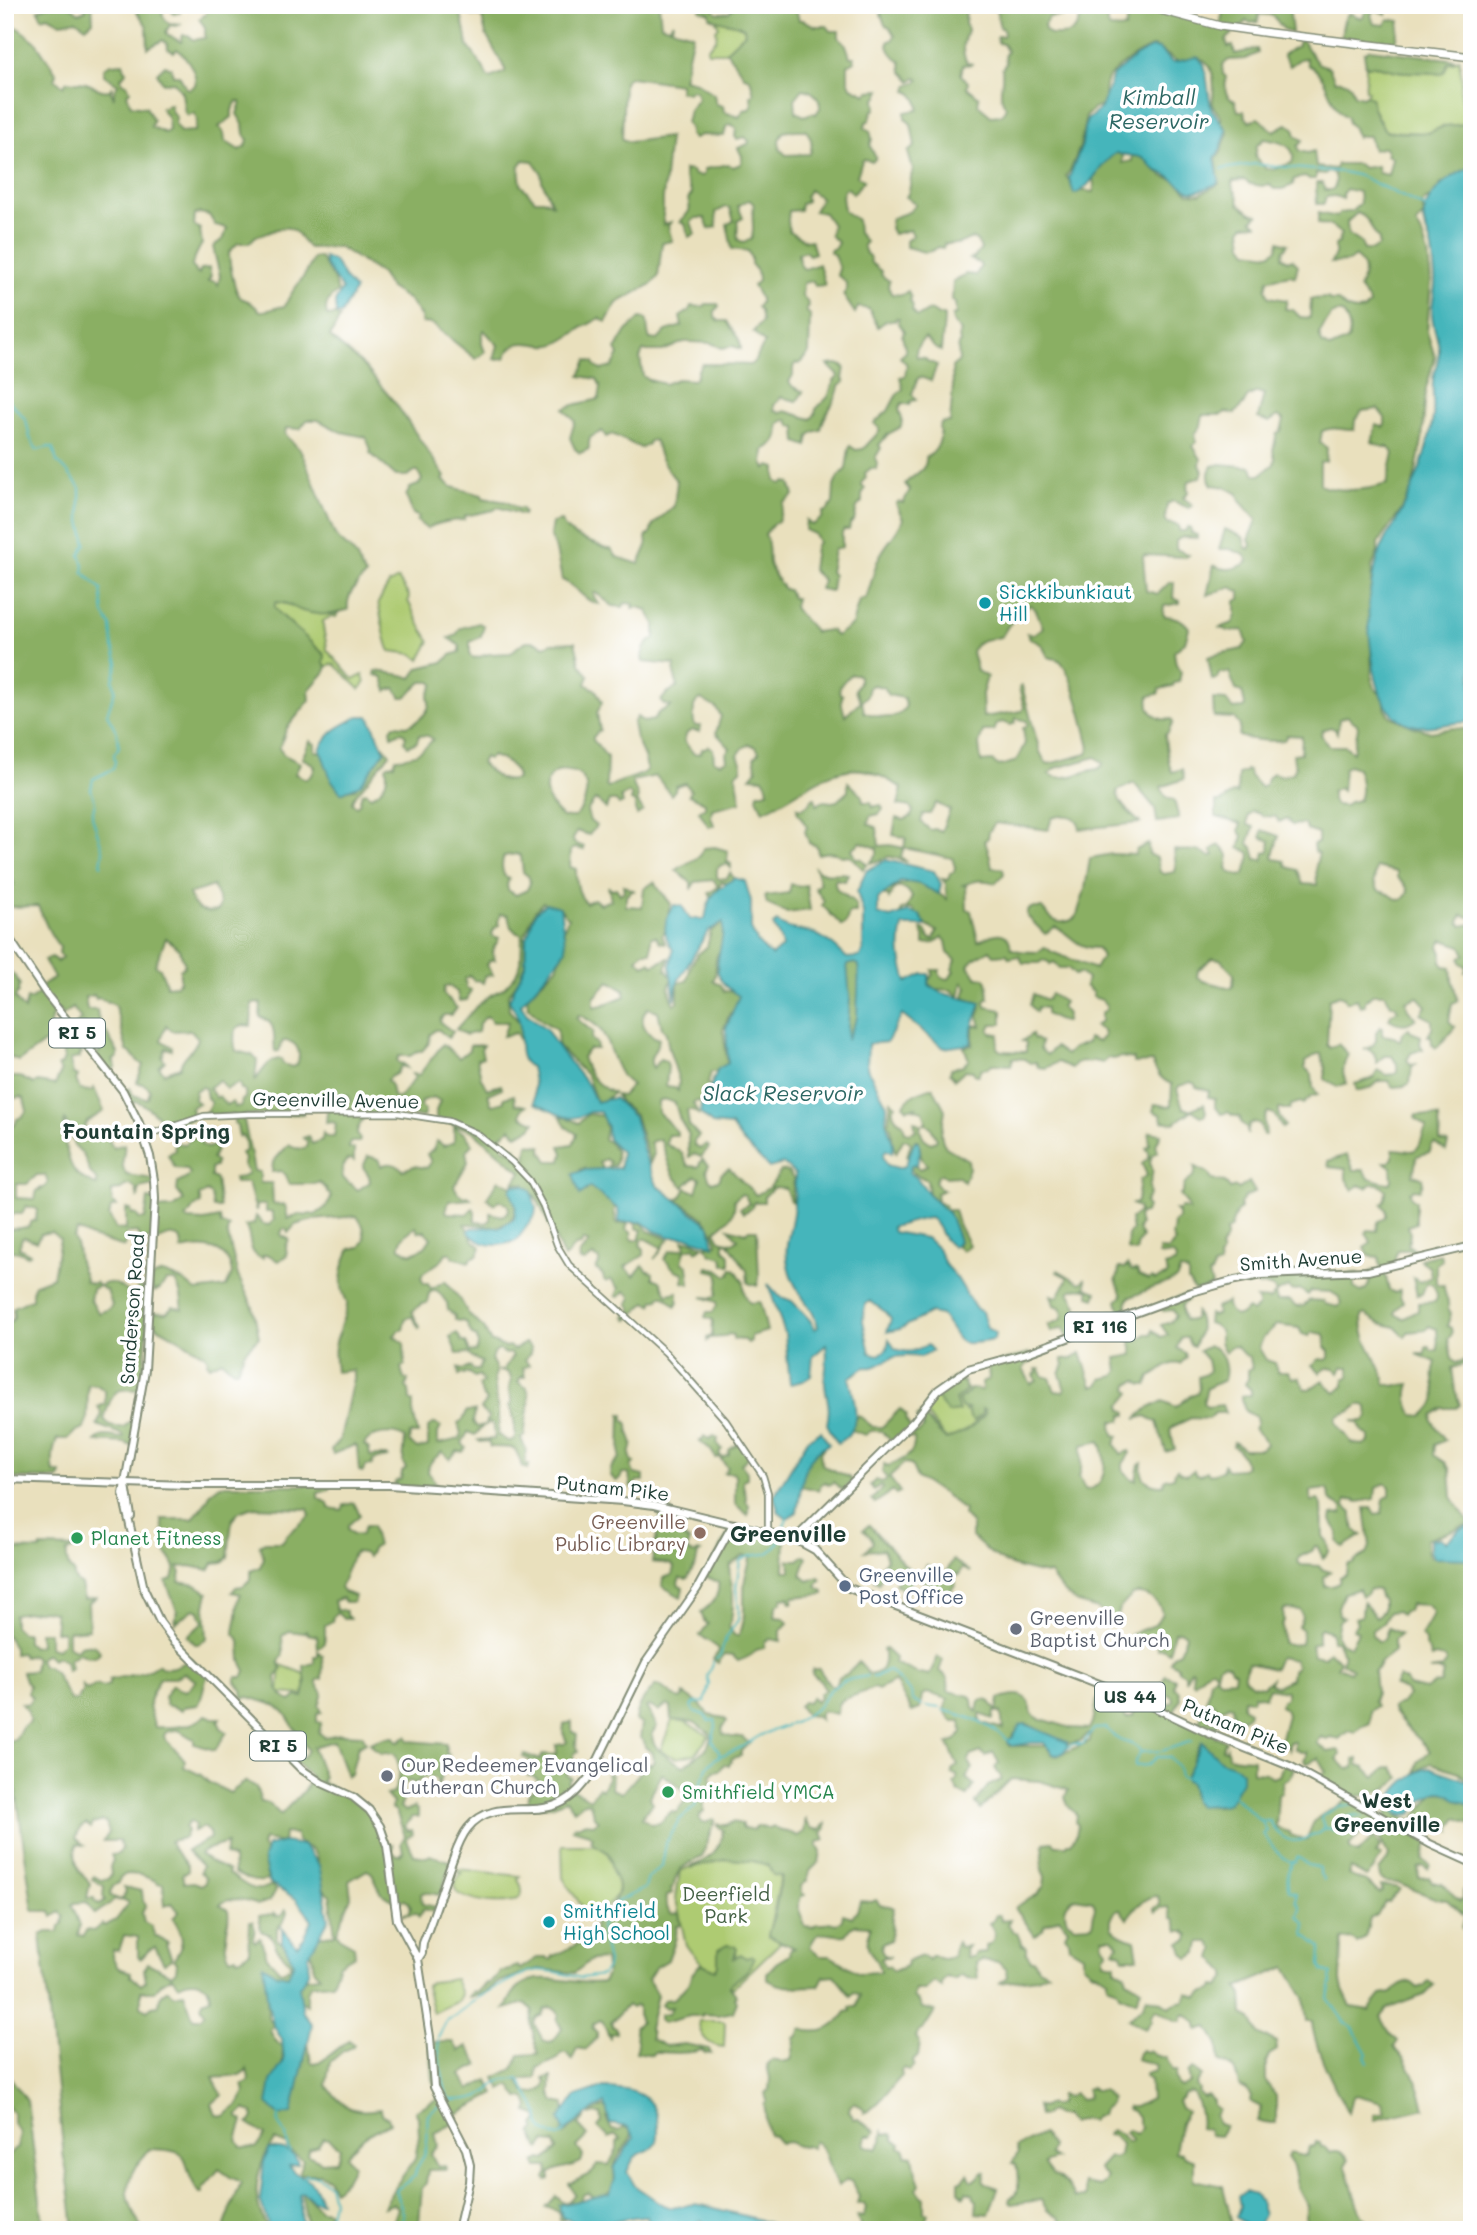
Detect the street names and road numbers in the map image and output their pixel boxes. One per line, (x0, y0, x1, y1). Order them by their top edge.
road number: RI 5 (49, 1018, 105, 1048)
street label: Greenville Avenue (252, 1086, 420, 1113)
street label: Sanderson Road (114, 1233, 149, 1385)
street label: Smith Avenue (1239, 1243, 1363, 1276)
road number: RI 116 (1065, 1312, 1135, 1342)
street label: Putnam Pike (555, 1469, 671, 1506)
road number: US 44 (1095, 1682, 1165, 1712)
street label: Putnam Pike (1179, 1692, 1293, 1759)
road number: RI 5 (250, 1731, 306, 1760)

